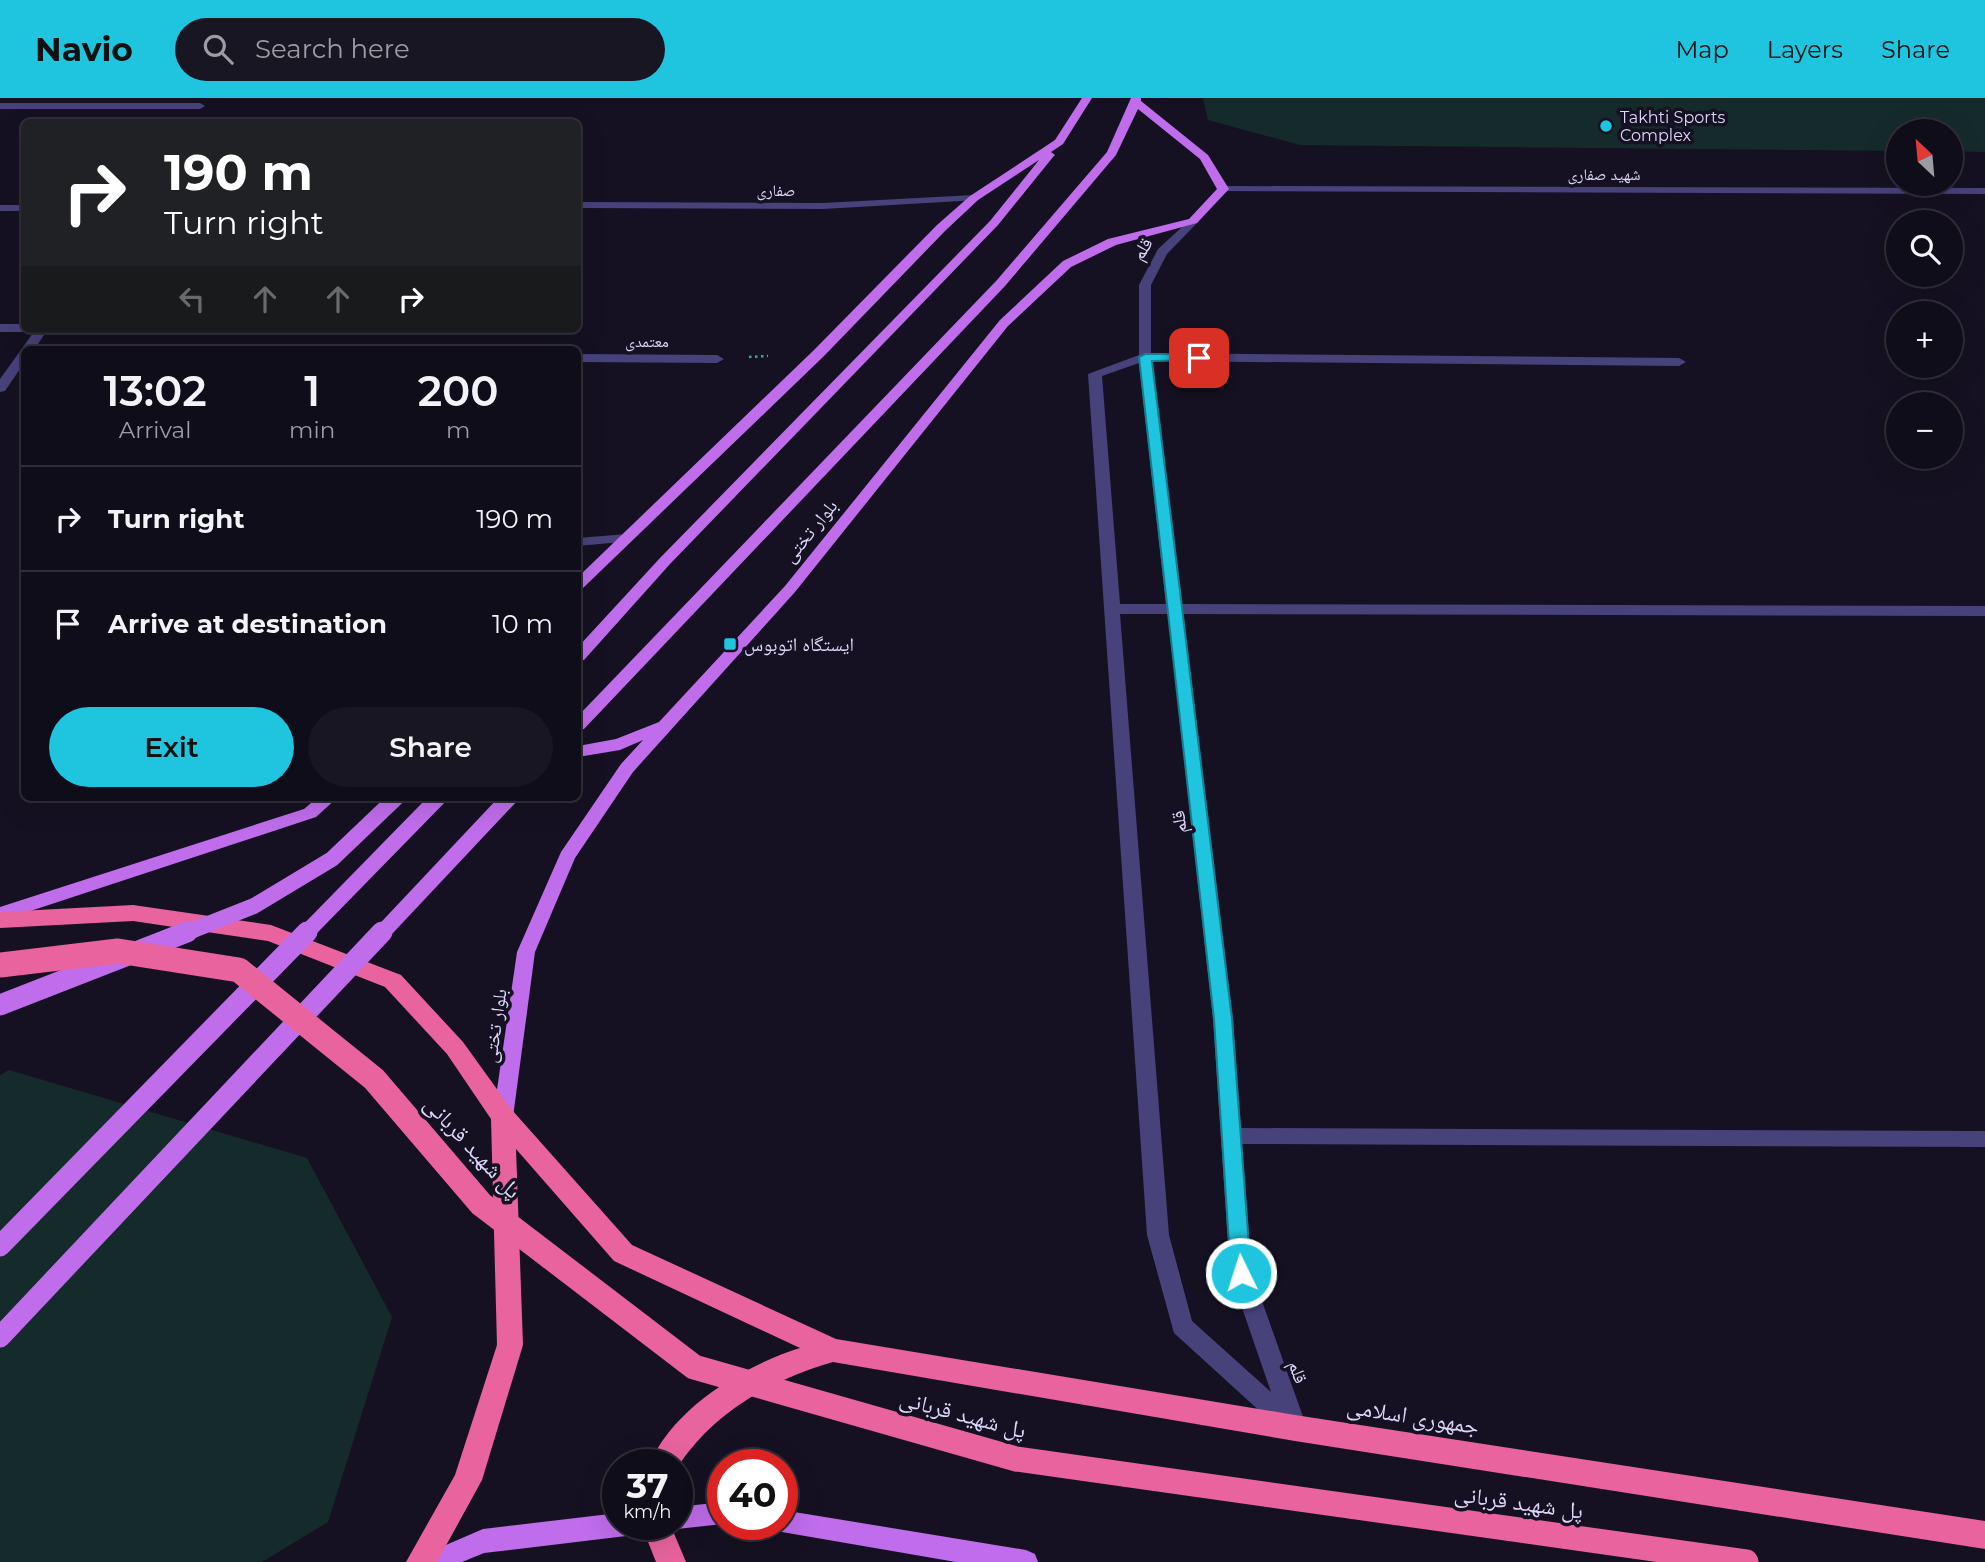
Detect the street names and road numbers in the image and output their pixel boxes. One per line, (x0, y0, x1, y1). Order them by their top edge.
street label: شهید صفاری (1567, 165, 1641, 185)
street label: صفاری (757, 181, 795, 201)
street label: قلم (1126, 233, 1159, 265)
street label: معتمدی (625, 332, 669, 352)
street label: بلوار تختی (778, 495, 842, 567)
street label: قلم (1166, 809, 1193, 835)
street label: بلوار تختی (478, 987, 512, 1065)
street label: پل شهید قربانی (418, 1090, 528, 1204)
street label: قلم (1282, 1358, 1313, 1387)
street label: پل شهید قربانی (897, 1384, 1029, 1445)
street label: جمهوری اسلامی (1345, 1392, 1481, 1440)
street label: پل شهید قربانی (1453, 1479, 1585, 1525)

